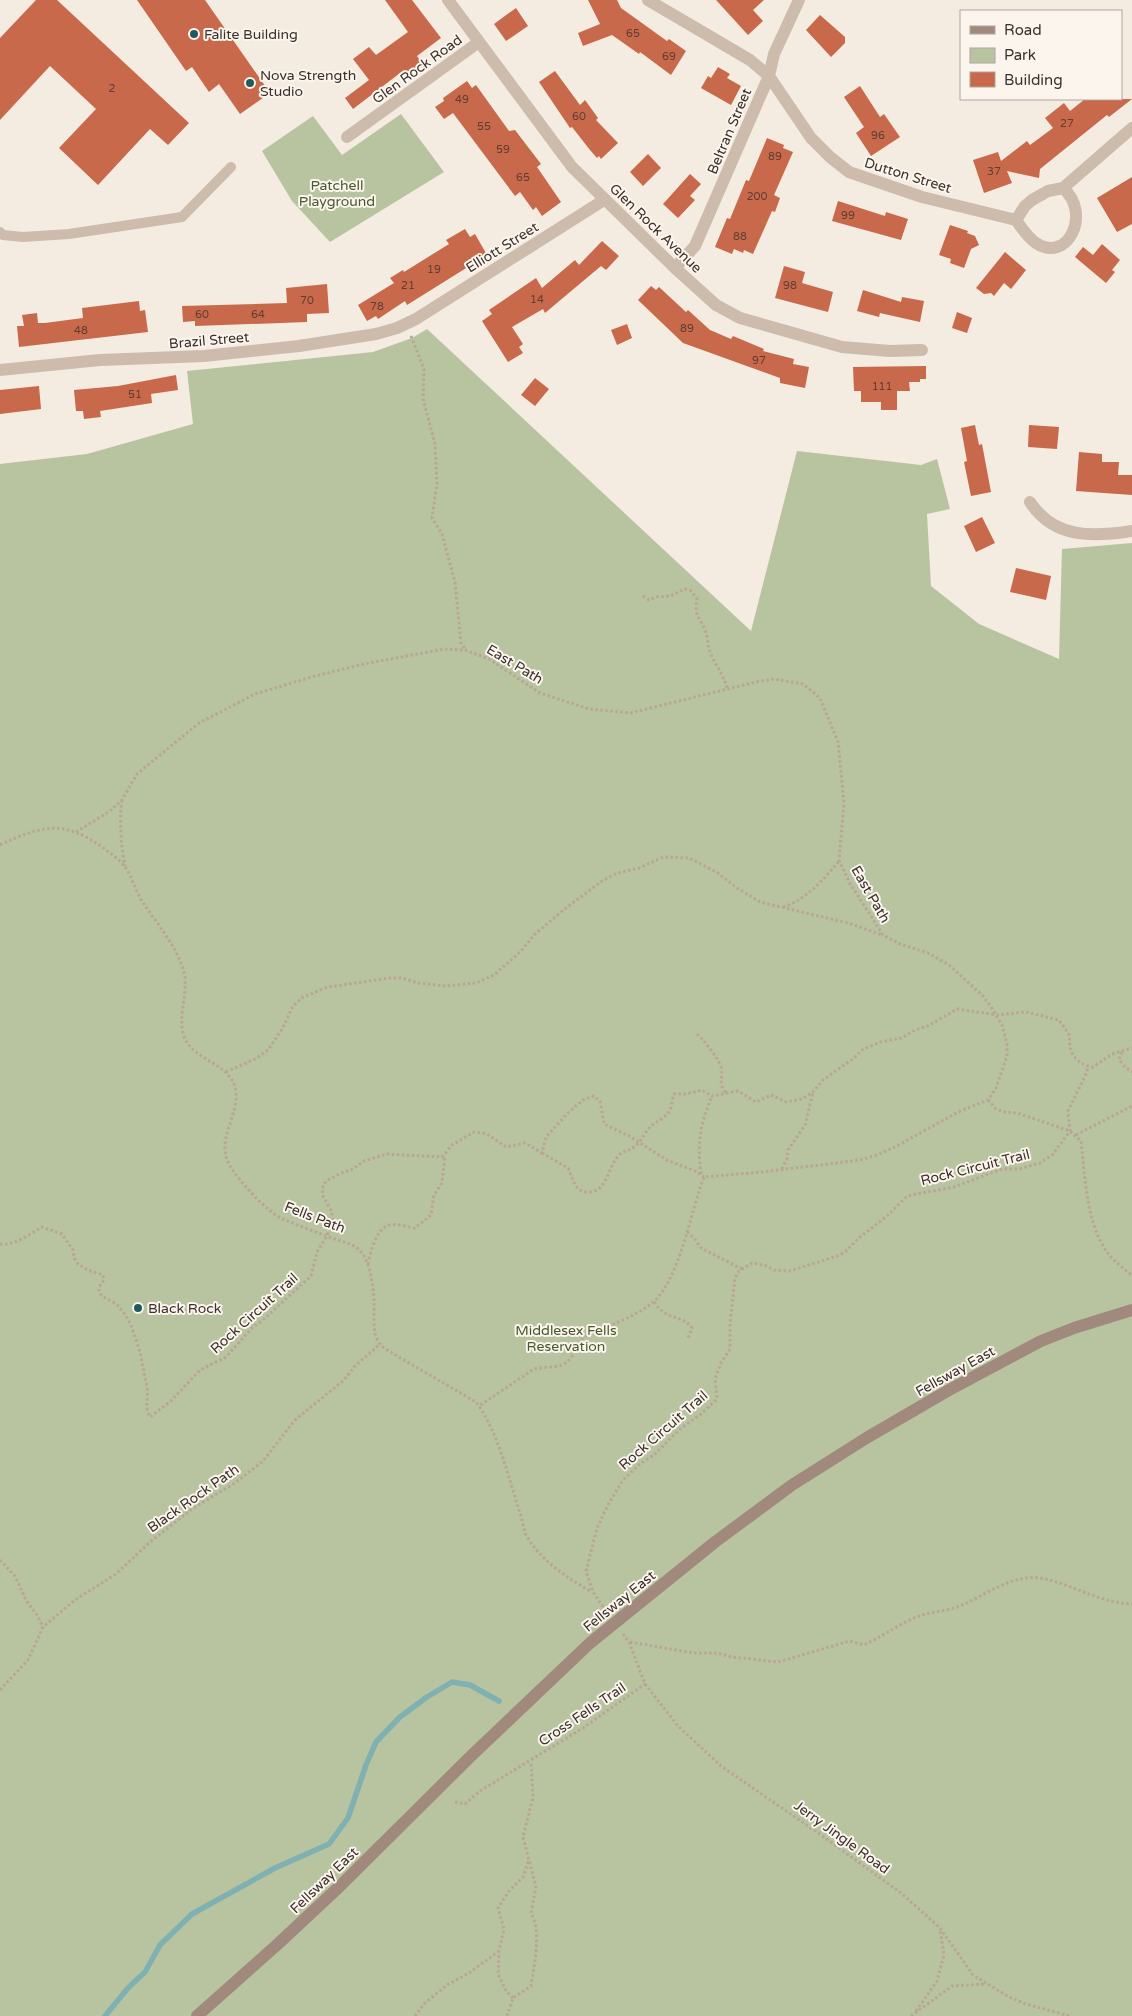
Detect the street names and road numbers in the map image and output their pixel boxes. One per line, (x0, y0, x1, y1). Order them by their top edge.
street label: Glen Rock Road (369, 31, 465, 108)
street label: Beltran Street (704, 85, 755, 177)
street label: Dutton Street (862, 154, 954, 197)
street label: Glen Rock Avenue (606, 180, 705, 277)
street label: Elliott Street (463, 218, 542, 276)
street label: Brazil Street (168, 328, 250, 352)
street label: East Path (483, 641, 546, 688)
street label: East Path (847, 863, 894, 926)
street label: Rock Circuit Trail (919, 1146, 1031, 1189)
street label: Fells Path (282, 1198, 348, 1237)
street label: Rock Circuit Trail (207, 1270, 302, 1357)
street label: Fellsway East (913, 1342, 998, 1400)
street label: Rock Circuit Trail (616, 1387, 711, 1474)
street label: Black Rock Path (144, 1461, 242, 1536)
street label: Fellsway East (580, 1567, 659, 1636)
street label: Cross Fells Trail (535, 1679, 629, 1750)
street label: Jerry Jingle Road (791, 1797, 893, 1878)
street label: Fellsway East (287, 1843, 362, 1917)

